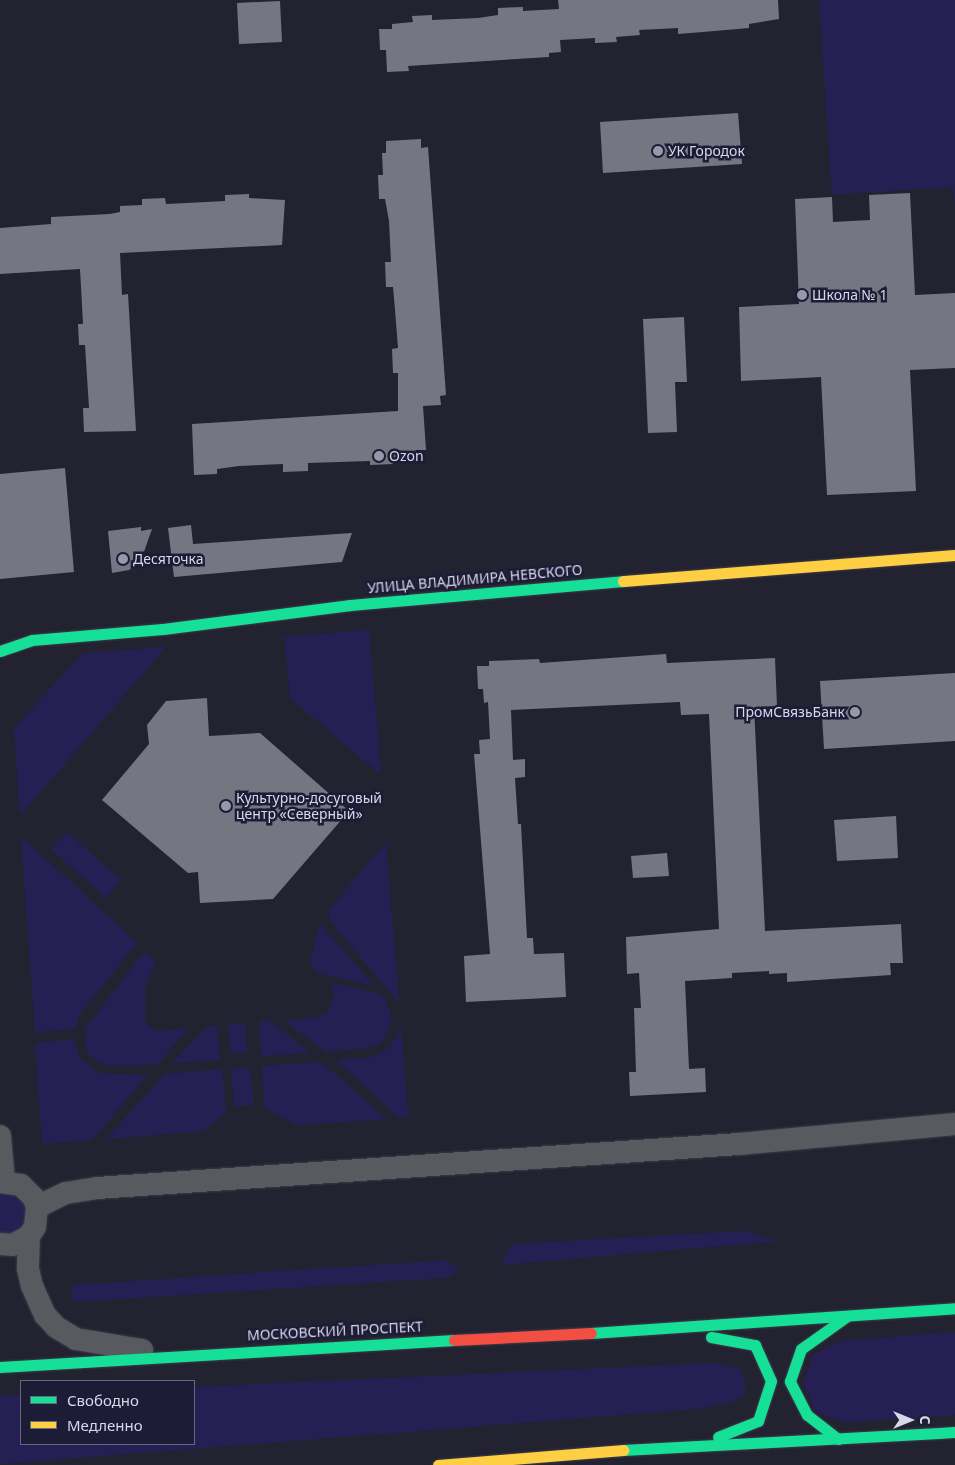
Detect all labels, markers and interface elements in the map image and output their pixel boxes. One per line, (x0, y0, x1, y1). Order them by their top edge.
place label: УК Городок (668, 143, 745, 159)
marker: УК Городок (652, 145, 664, 157)
place label: Школа № 1 (812, 287, 888, 303)
marker: Школа № 1 (796, 289, 808, 301)
place label: Ozon (389, 448, 424, 464)
marker: Ozon (373, 450, 385, 462)
place label: Десяточка (133, 551, 203, 567)
marker: Десяточка (117, 553, 129, 565)
street label: УЛИЦА ВЛАДИМИРА НЕВСКОГО (367, 561, 583, 597)
place label: ПромСвязьБанк (735, 704, 845, 720)
marker: ПромСвязьБанк (849, 706, 861, 718)
place label: Культурно-досуговый центр «Северный» (236, 790, 382, 822)
marker: Культурно-досуговый центр «Северный» (220, 800, 232, 812)
street label: МОСКОВСКИЙ ПРОСПЕКТ (247, 1318, 423, 1344)
legend (20, 1380, 195, 1445)
text: Свободно (67, 1390, 139, 1410)
north arrow (885, 1395, 935, 1445)
text: Медленно (67, 1415, 143, 1435)
text: С (916, 1415, 935, 1425)

